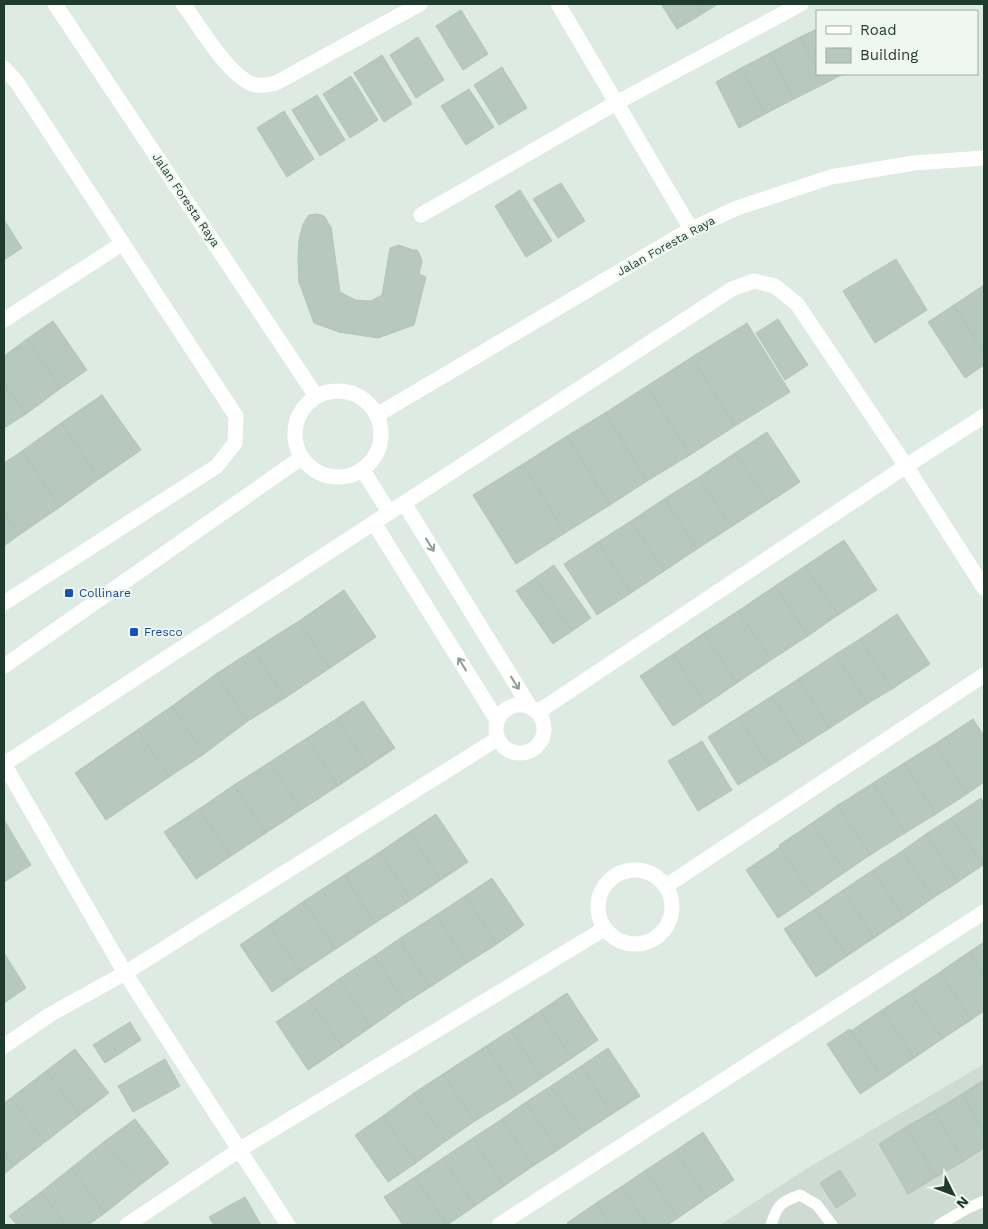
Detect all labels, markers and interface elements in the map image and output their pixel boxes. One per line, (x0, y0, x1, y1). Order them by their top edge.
legend (816, 10, 978, 75)
text: Road (860, 21, 897, 39)
text: Building (860, 46, 918, 64)
street label: Jalan Foresta Raya (149, 150, 223, 250)
street label: Jalan Foresta Raya (614, 213, 718, 279)
one-way arrow (425, 537, 435, 551)
place label: Collinare (79, 586, 131, 600)
marker: Collinare (63, 587, 75, 599)
place label: Fresco (144, 625, 183, 639)
marker: Fresco (128, 626, 140, 638)
one-way arrow (456, 657, 466, 671)
one-way arrow (510, 675, 520, 689)
north arrow (928, 1169, 978, 1219)
text: N (953, 1193, 972, 1212)

